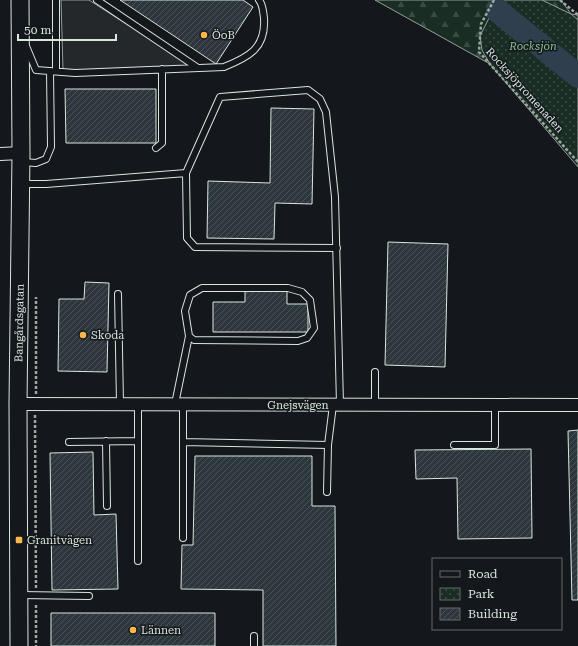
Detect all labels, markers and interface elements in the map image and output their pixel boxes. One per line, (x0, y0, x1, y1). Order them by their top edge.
scale bar (18, 16, 116, 42)
text: 50 m (24, 23, 51, 37)
place label: ÖoB (212, 28, 235, 42)
marker: ÖoB (199, 30, 209, 40)
park label: Rocksjön (508, 40, 557, 53)
street label: Rocksjöpromenaden (483, 45, 566, 136)
street label: Bangårdsgatan (12, 284, 27, 362)
place label: Skoda (91, 329, 124, 342)
marker: Skoda (78, 330, 88, 340)
street label: Gnejsvägen (267, 399, 329, 412)
place label: Granitvägen (27, 534, 92, 547)
marker: Granitvägen (14, 535, 24, 545)
legend (432, 558, 562, 630)
text: Road (468, 567, 498, 581)
text: Park (468, 587, 495, 601)
text: Building (468, 607, 517, 621)
place label: Lännen (141, 624, 181, 637)
marker: Lännen (128, 625, 138, 635)

